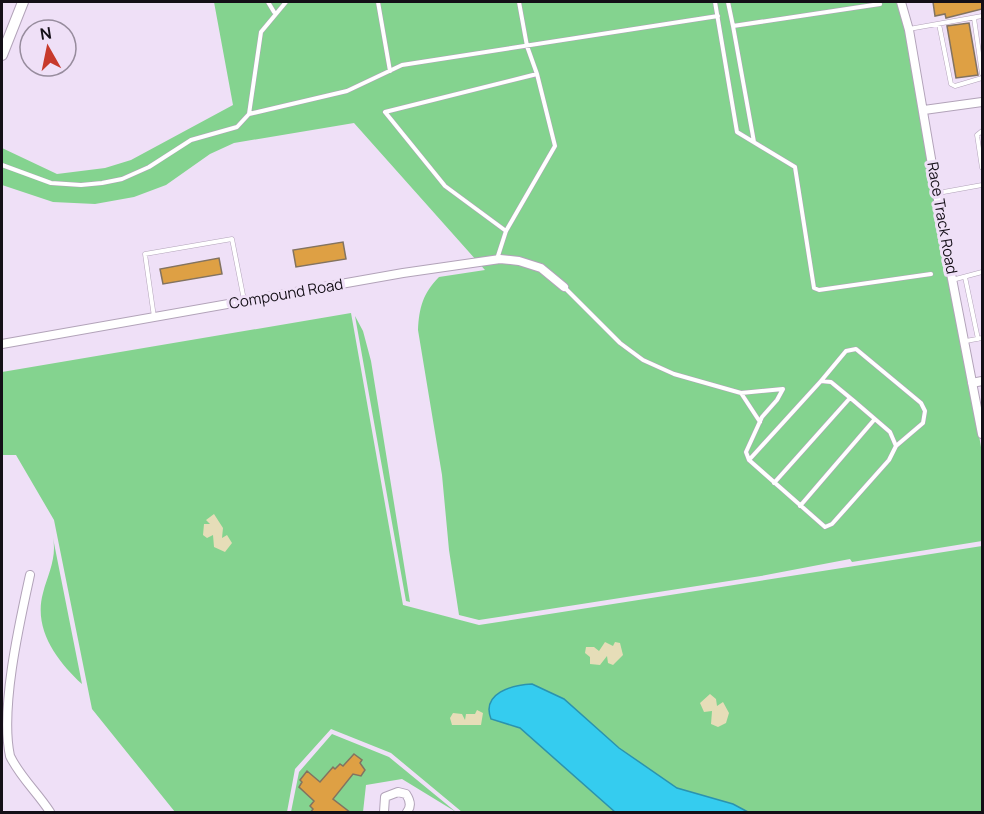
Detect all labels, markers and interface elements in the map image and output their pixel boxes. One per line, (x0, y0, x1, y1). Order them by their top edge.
north arrow (18, 18, 78, 78)
text: N (38, 21, 53, 45)
street label: Race Track Road (922, 160, 963, 276)
street label: Compound Road (227, 273, 345, 314)

